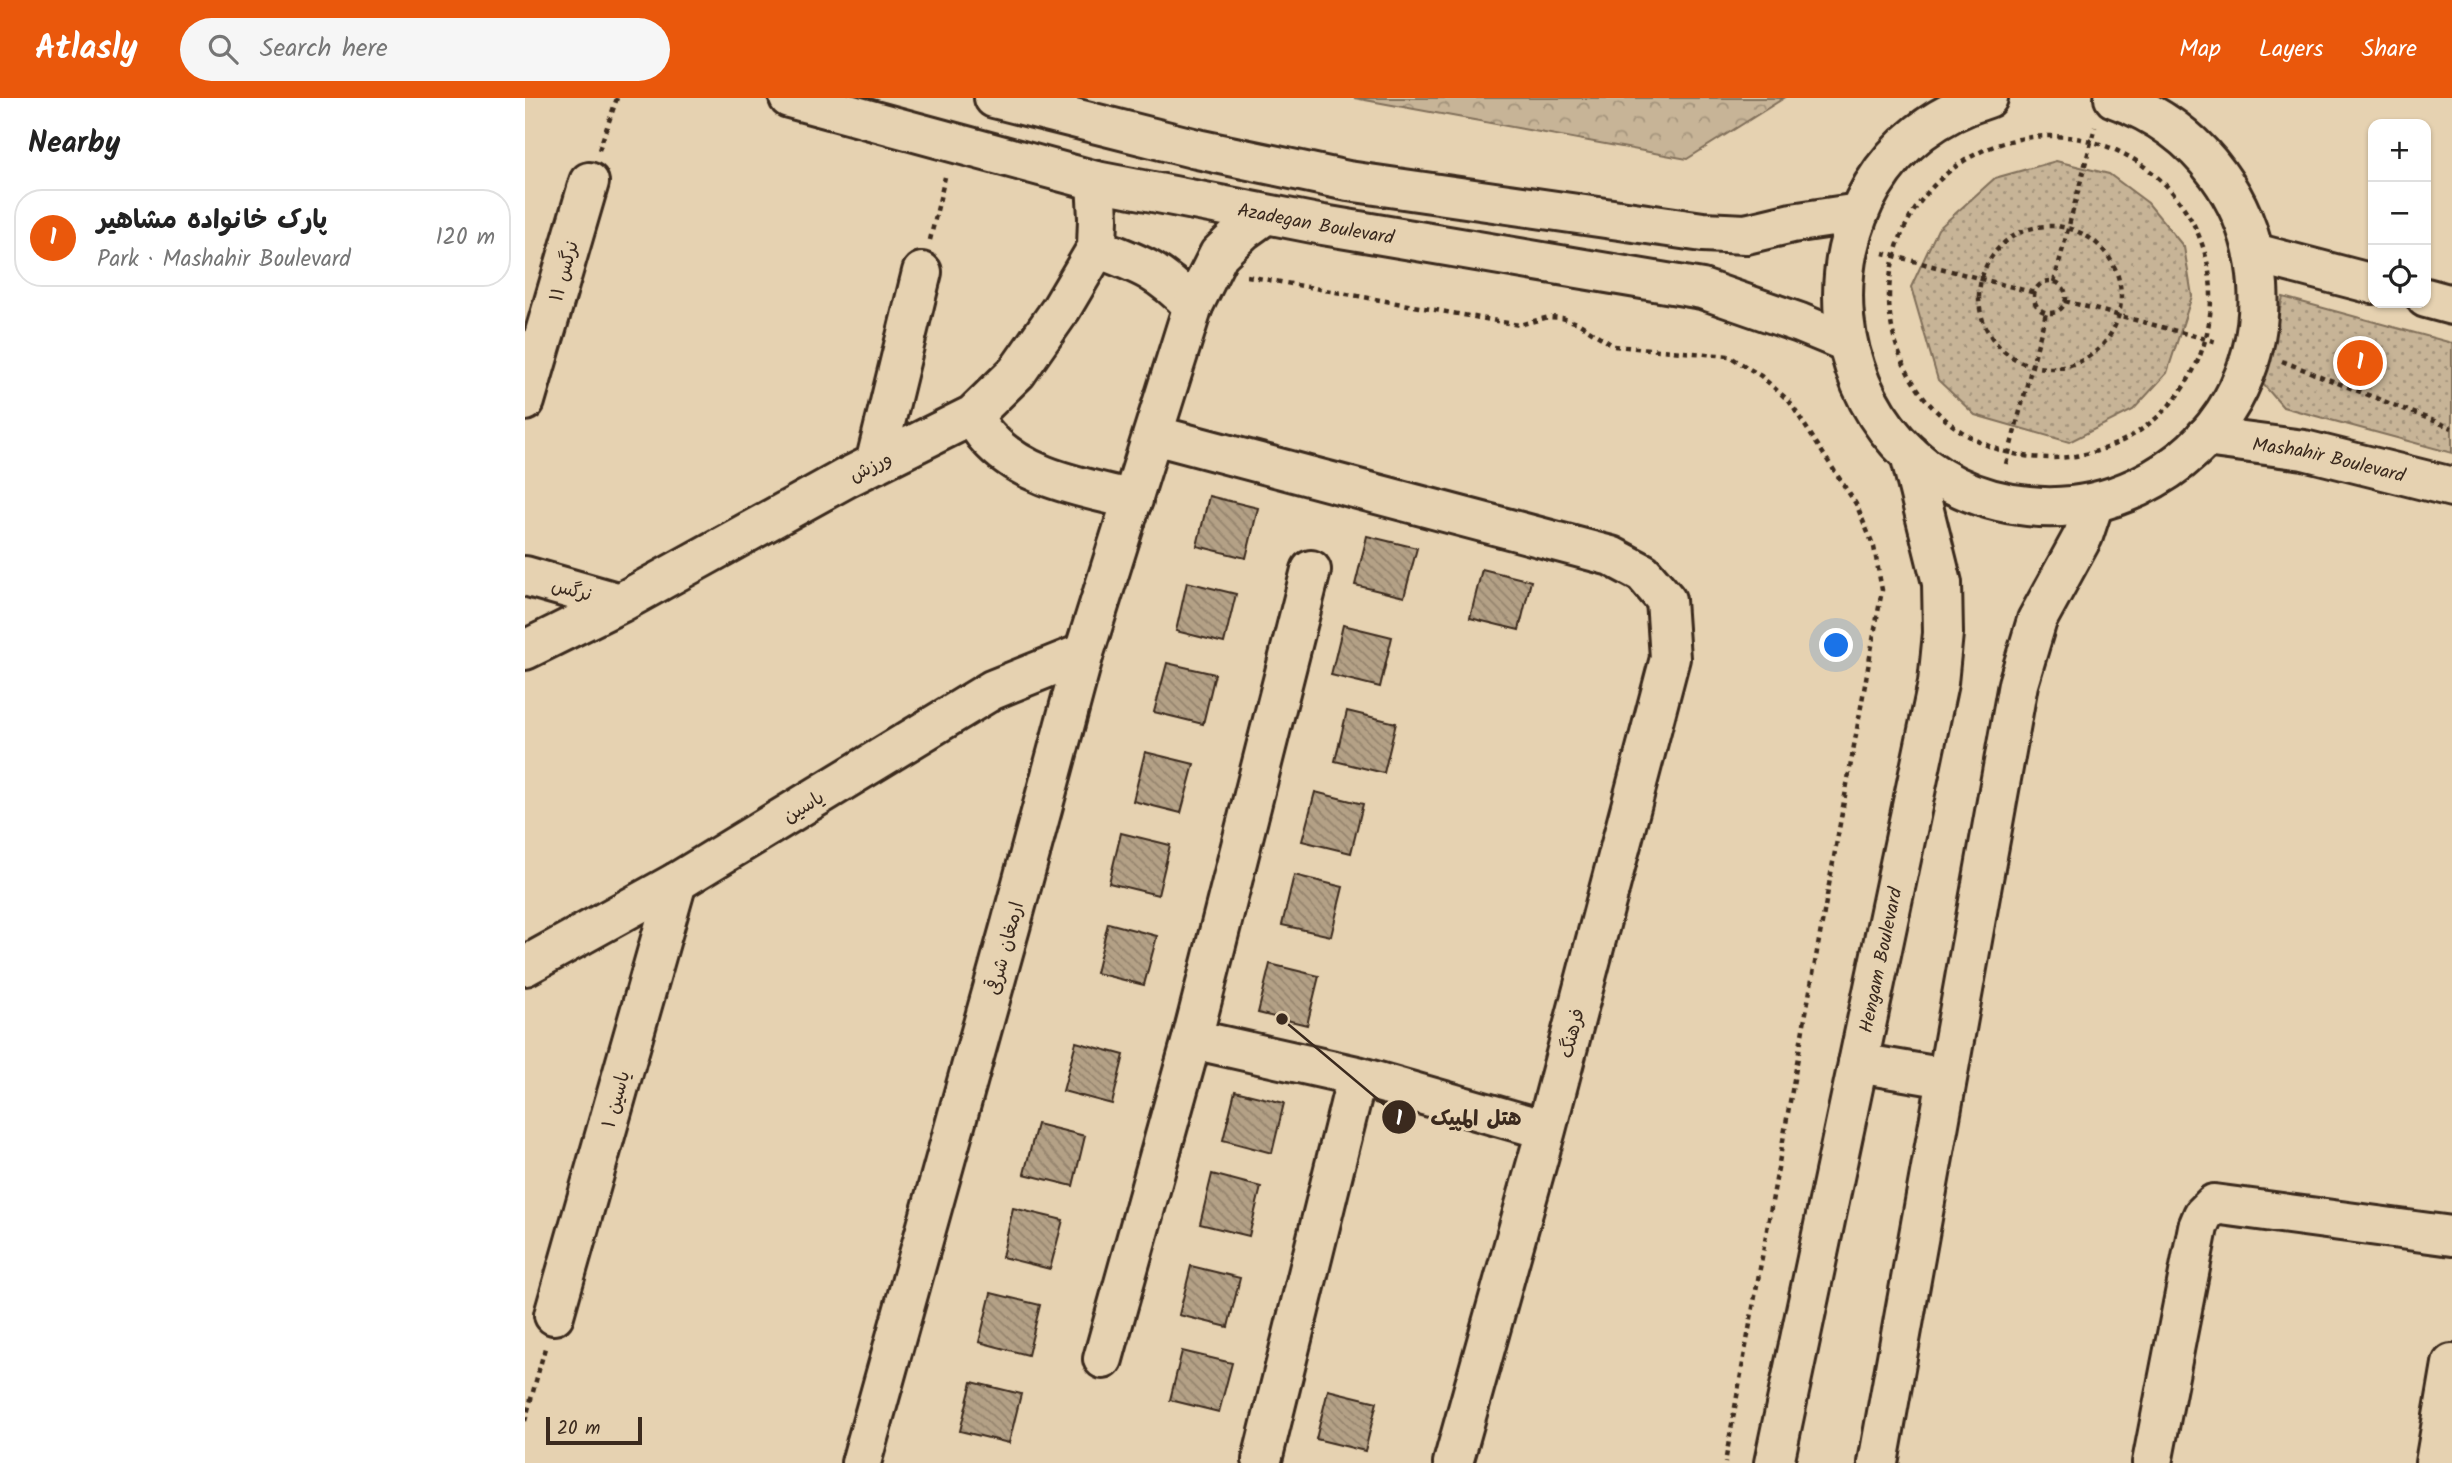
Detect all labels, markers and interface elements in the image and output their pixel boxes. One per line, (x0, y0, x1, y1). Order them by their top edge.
search box (180, 18, 670, 81)
text: Atlasly (35, 23, 138, 76)
text: Search here (260, 28, 388, 70)
icon: search (204, 30, 242, 68)
text: Map (2179, 30, 2221, 69)
text: Layers (2259, 30, 2323, 69)
text: Share (2361, 30, 2417, 69)
map controls (2368, 119, 2431, 308)
button: + (2368, 119, 2431, 182)
text: Nearby (28, 120, 120, 168)
button: − (2368, 182, 2431, 245)
street label: Azadegan Boulevard (1235, 196, 1397, 254)
text: پارک خانواده مشاهیر (97, 200, 327, 242)
text: 1 (50, 220, 56, 256)
text: 120 m (435, 220, 495, 256)
street label: نرگس ۱۱ (542, 237, 588, 306)
text: Park · Mashahir Boulevard (97, 242, 351, 278)
button: locate (2368, 245, 2431, 308)
pin: 1 (2337, 337, 2383, 389)
street label: Mashahir Boulevard (2251, 430, 2408, 492)
street label: ورزش (844, 444, 898, 491)
street label: نرگس (548, 571, 595, 611)
your location (1819, 628, 1853, 662)
street label: یاسین (777, 784, 831, 832)
street label: Hengam Boulevard (1852, 884, 1912, 1036)
street label: ارمغان شرقی (979, 898, 1033, 999)
street label: فرهنگ (1552, 1005, 1594, 1062)
street label: یاسین ۱ (594, 1067, 639, 1132)
callout: هتل المپیک (1381, 1096, 1535, 1138)
text: 1 (1396, 1103, 1403, 1136)
text: هتل المپیک (1431, 1103, 1522, 1136)
scale bar (546, 1414, 642, 1446)
text: 20 m (557, 1414, 600, 1444)

